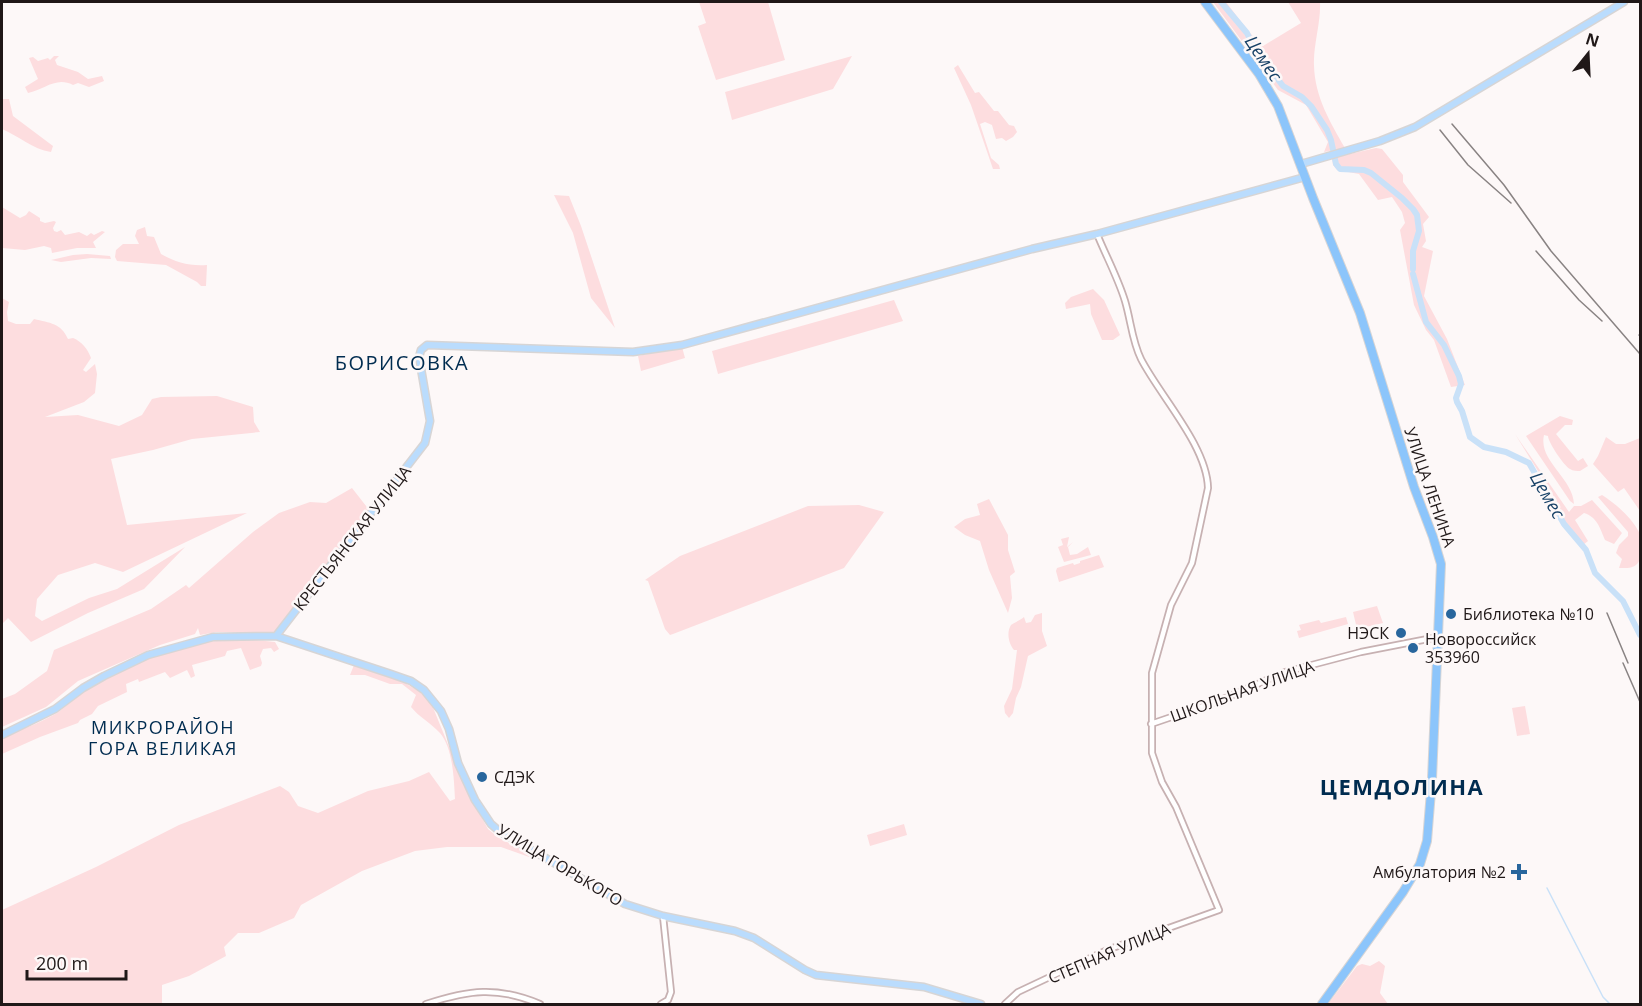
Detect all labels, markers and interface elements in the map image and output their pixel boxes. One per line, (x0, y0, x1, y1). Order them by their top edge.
north arrow (1558, 24, 1618, 84)
text: N (1583, 27, 1602, 52)
water label: Цемес (1240, 30, 1289, 86)
district label: БОРИСОВКА (335, 349, 469, 376)
street label: УЛИЦА ЛЕНИНА (1399, 424, 1461, 551)
street label: КРЕСТЬЯНСКАЯ УЛИЦА (288, 460, 416, 615)
water label: Цемес (1525, 467, 1571, 524)
place label: Библиотека №10 (1463, 603, 1594, 625)
marker: Библиотека №10 (1444, 607, 1458, 621)
place label: НЭСК (1347, 622, 1389, 644)
marker: НЭСК (1394, 626, 1408, 640)
place label: Новороссийск 353960 (1425, 628, 1537, 668)
marker: Новороссийск 353960 (1406, 641, 1420, 655)
street label: ШКОЛЬНАЯ УЛИЦА (1167, 654, 1318, 727)
district label: МИКРОРАЙОН ГОРА ВЕЛИКАЯ (88, 715, 238, 760)
place label: СДЭК (494, 766, 535, 788)
marker: СДЭК (475, 770, 489, 784)
district label: ЦЕМДОЛИНА (1320, 771, 1484, 801)
street label: УЛИЦА ГОРЬКОГО (493, 819, 627, 911)
place label: Амбулатория №2 (1373, 861, 1506, 883)
marker: Амбулатория №2 (1510, 863, 1528, 881)
street label: СТЕПНАЯ УЛИЦА (1044, 917, 1174, 989)
scale bar (27, 943, 126, 981)
text: 200 m (36, 951, 88, 975)

